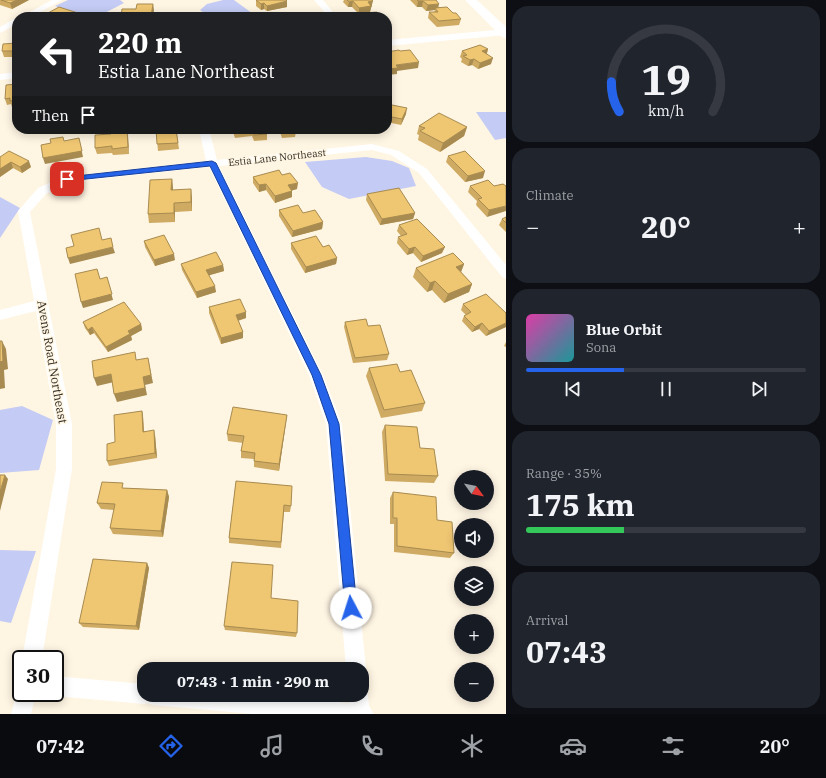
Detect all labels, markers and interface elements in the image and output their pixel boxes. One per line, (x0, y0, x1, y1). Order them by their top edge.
text: 220 m (98, 24, 182, 61)
icon: left (32, 28, 84, 80)
text: 19 (641, 52, 691, 106)
text: Estia Lane Northeast (98, 60, 275, 83)
text: km/h (648, 100, 684, 119)
icon: arrive (77, 104, 99, 126)
text: Then (32, 106, 69, 125)
street label: Estia Lane Northeast (228, 146, 327, 169)
pin (50, 162, 84, 196)
icon: arrive (56, 168, 78, 190)
text: Climate (526, 187, 573, 204)
text: 20° (641, 207, 691, 246)
text: − (526, 212, 539, 241)
text: + (793, 212, 806, 241)
street label: Avens Road Northeast (34, 299, 71, 425)
text: Blue Orbit (586, 320, 662, 339)
text: Sona (586, 339, 616, 356)
icon: previous (562, 378, 584, 400)
icon: pause (655, 378, 677, 400)
icon: next (748, 378, 770, 400)
text: Range · 35% (526, 465, 602, 482)
north arrow (454, 470, 494, 510)
map controls (454, 470, 494, 702)
text: 175 km (526, 485, 635, 524)
button: sound (454, 518, 494, 558)
button: layers (454, 566, 494, 606)
position arrow (330, 587, 372, 629)
text: Arrival (526, 612, 568, 629)
button: + (454, 614, 494, 654)
text: 07:43 (526, 632, 607, 671)
speed limit sign: 30 (12, 650, 64, 702)
button: − (454, 662, 494, 702)
text: 07:43 · 1 min · 290 m (177, 672, 329, 691)
icon: directions (157, 732, 185, 760)
icon: music (258, 732, 286, 760)
icon: phone (358, 732, 386, 760)
icon: climate (458, 732, 486, 760)
icon: car (559, 732, 587, 760)
icon: filters (659, 732, 687, 760)
text: 07:42 (36, 735, 85, 758)
text: 20° (760, 735, 790, 758)

